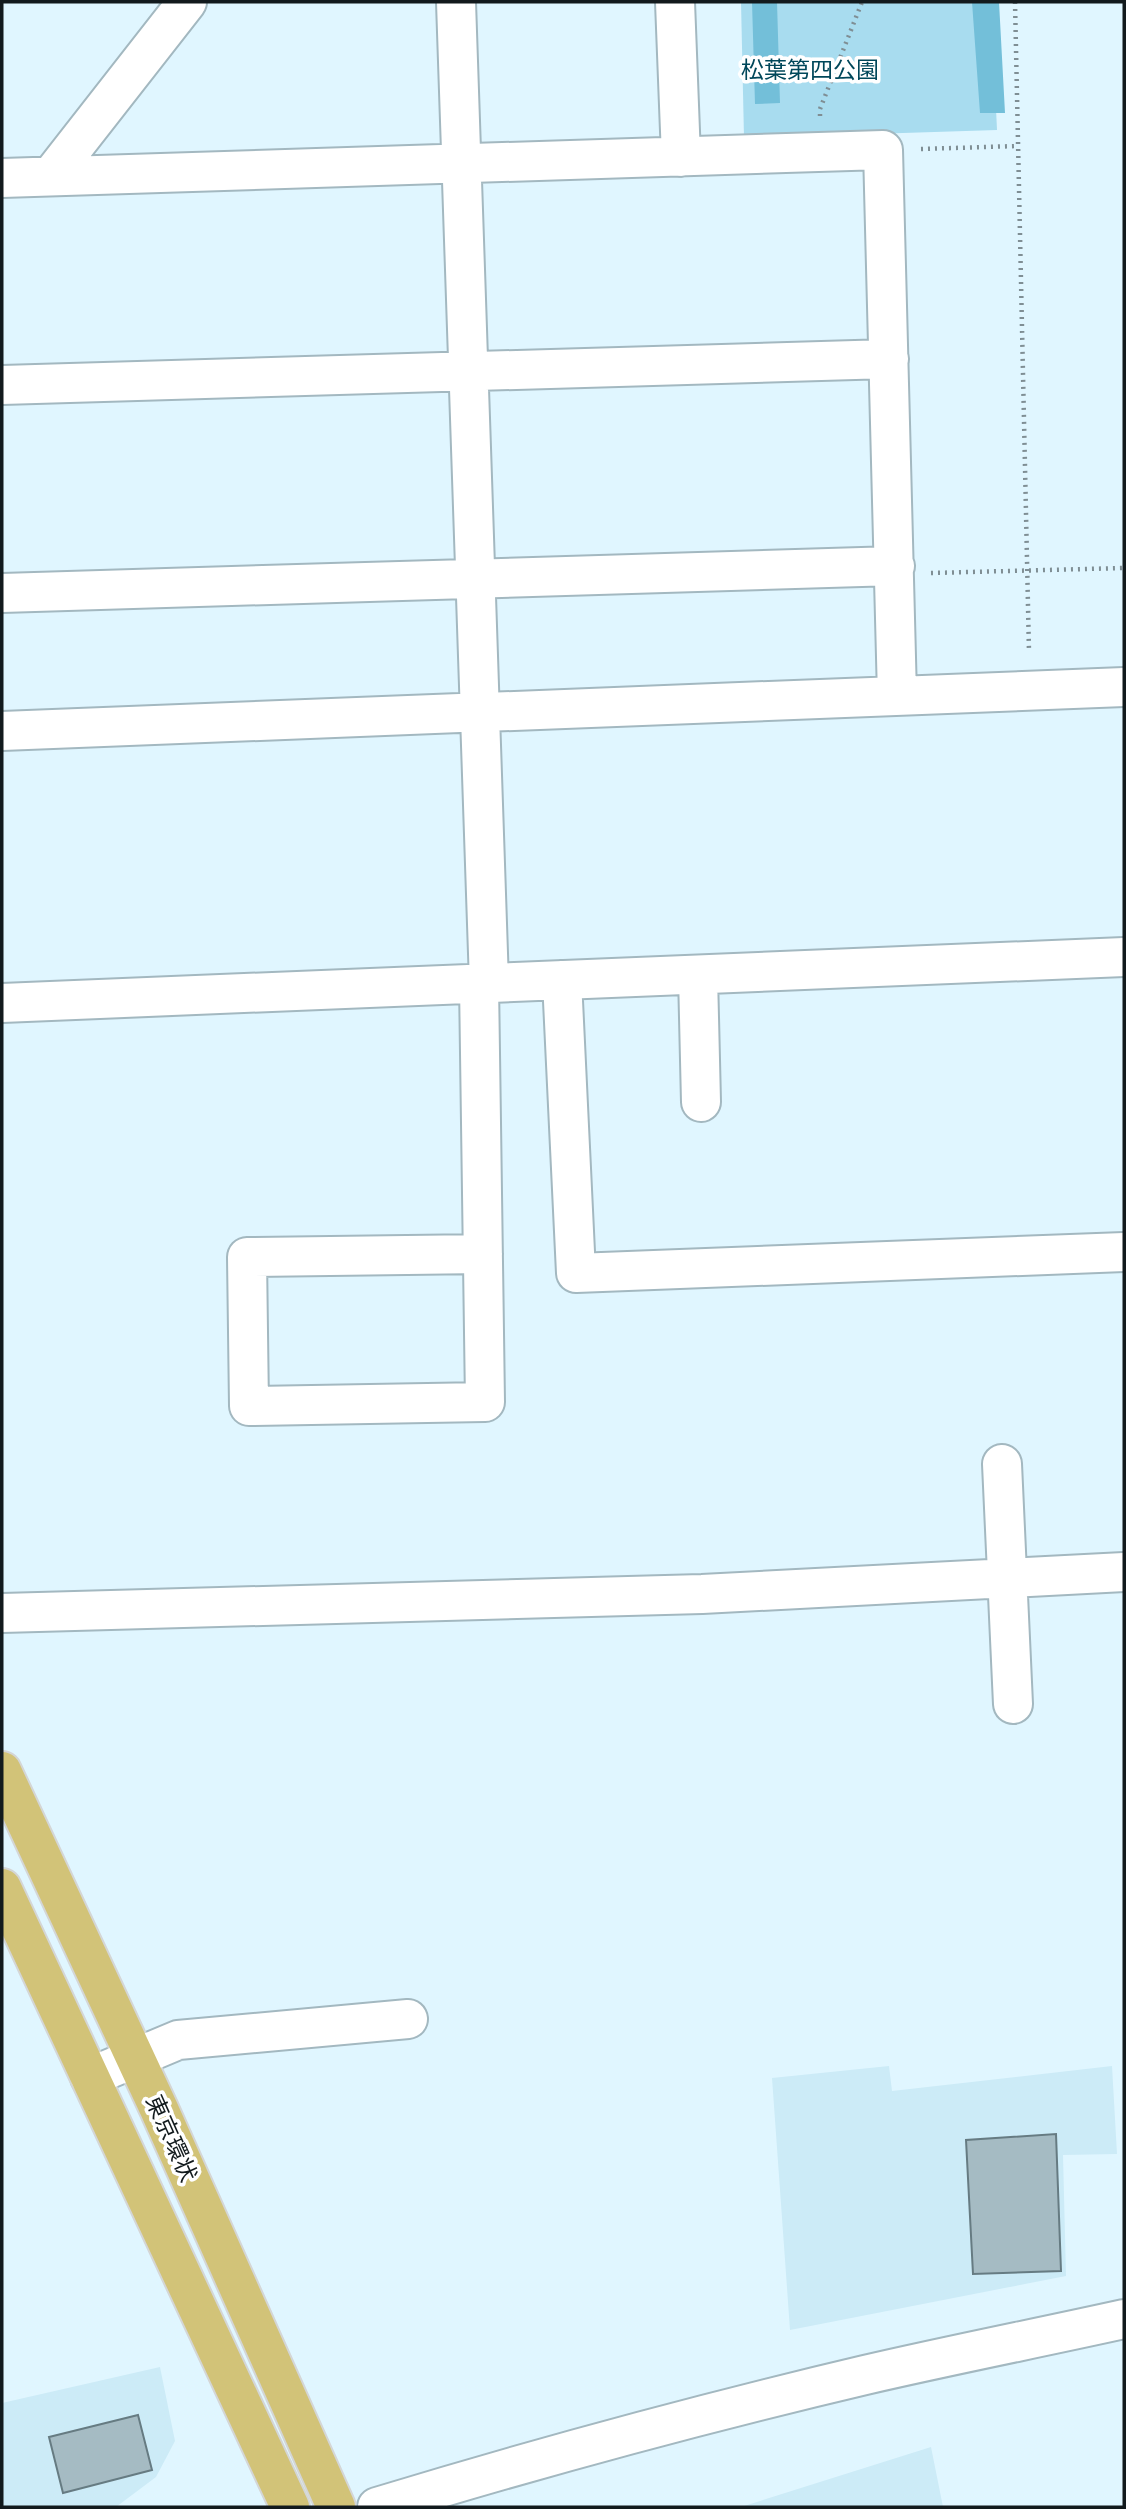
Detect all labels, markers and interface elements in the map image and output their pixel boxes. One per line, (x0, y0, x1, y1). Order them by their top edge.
park label: 松葉第四公園 (741, 55, 879, 84)
street label: 東京環状 (140, 2090, 204, 2186)

